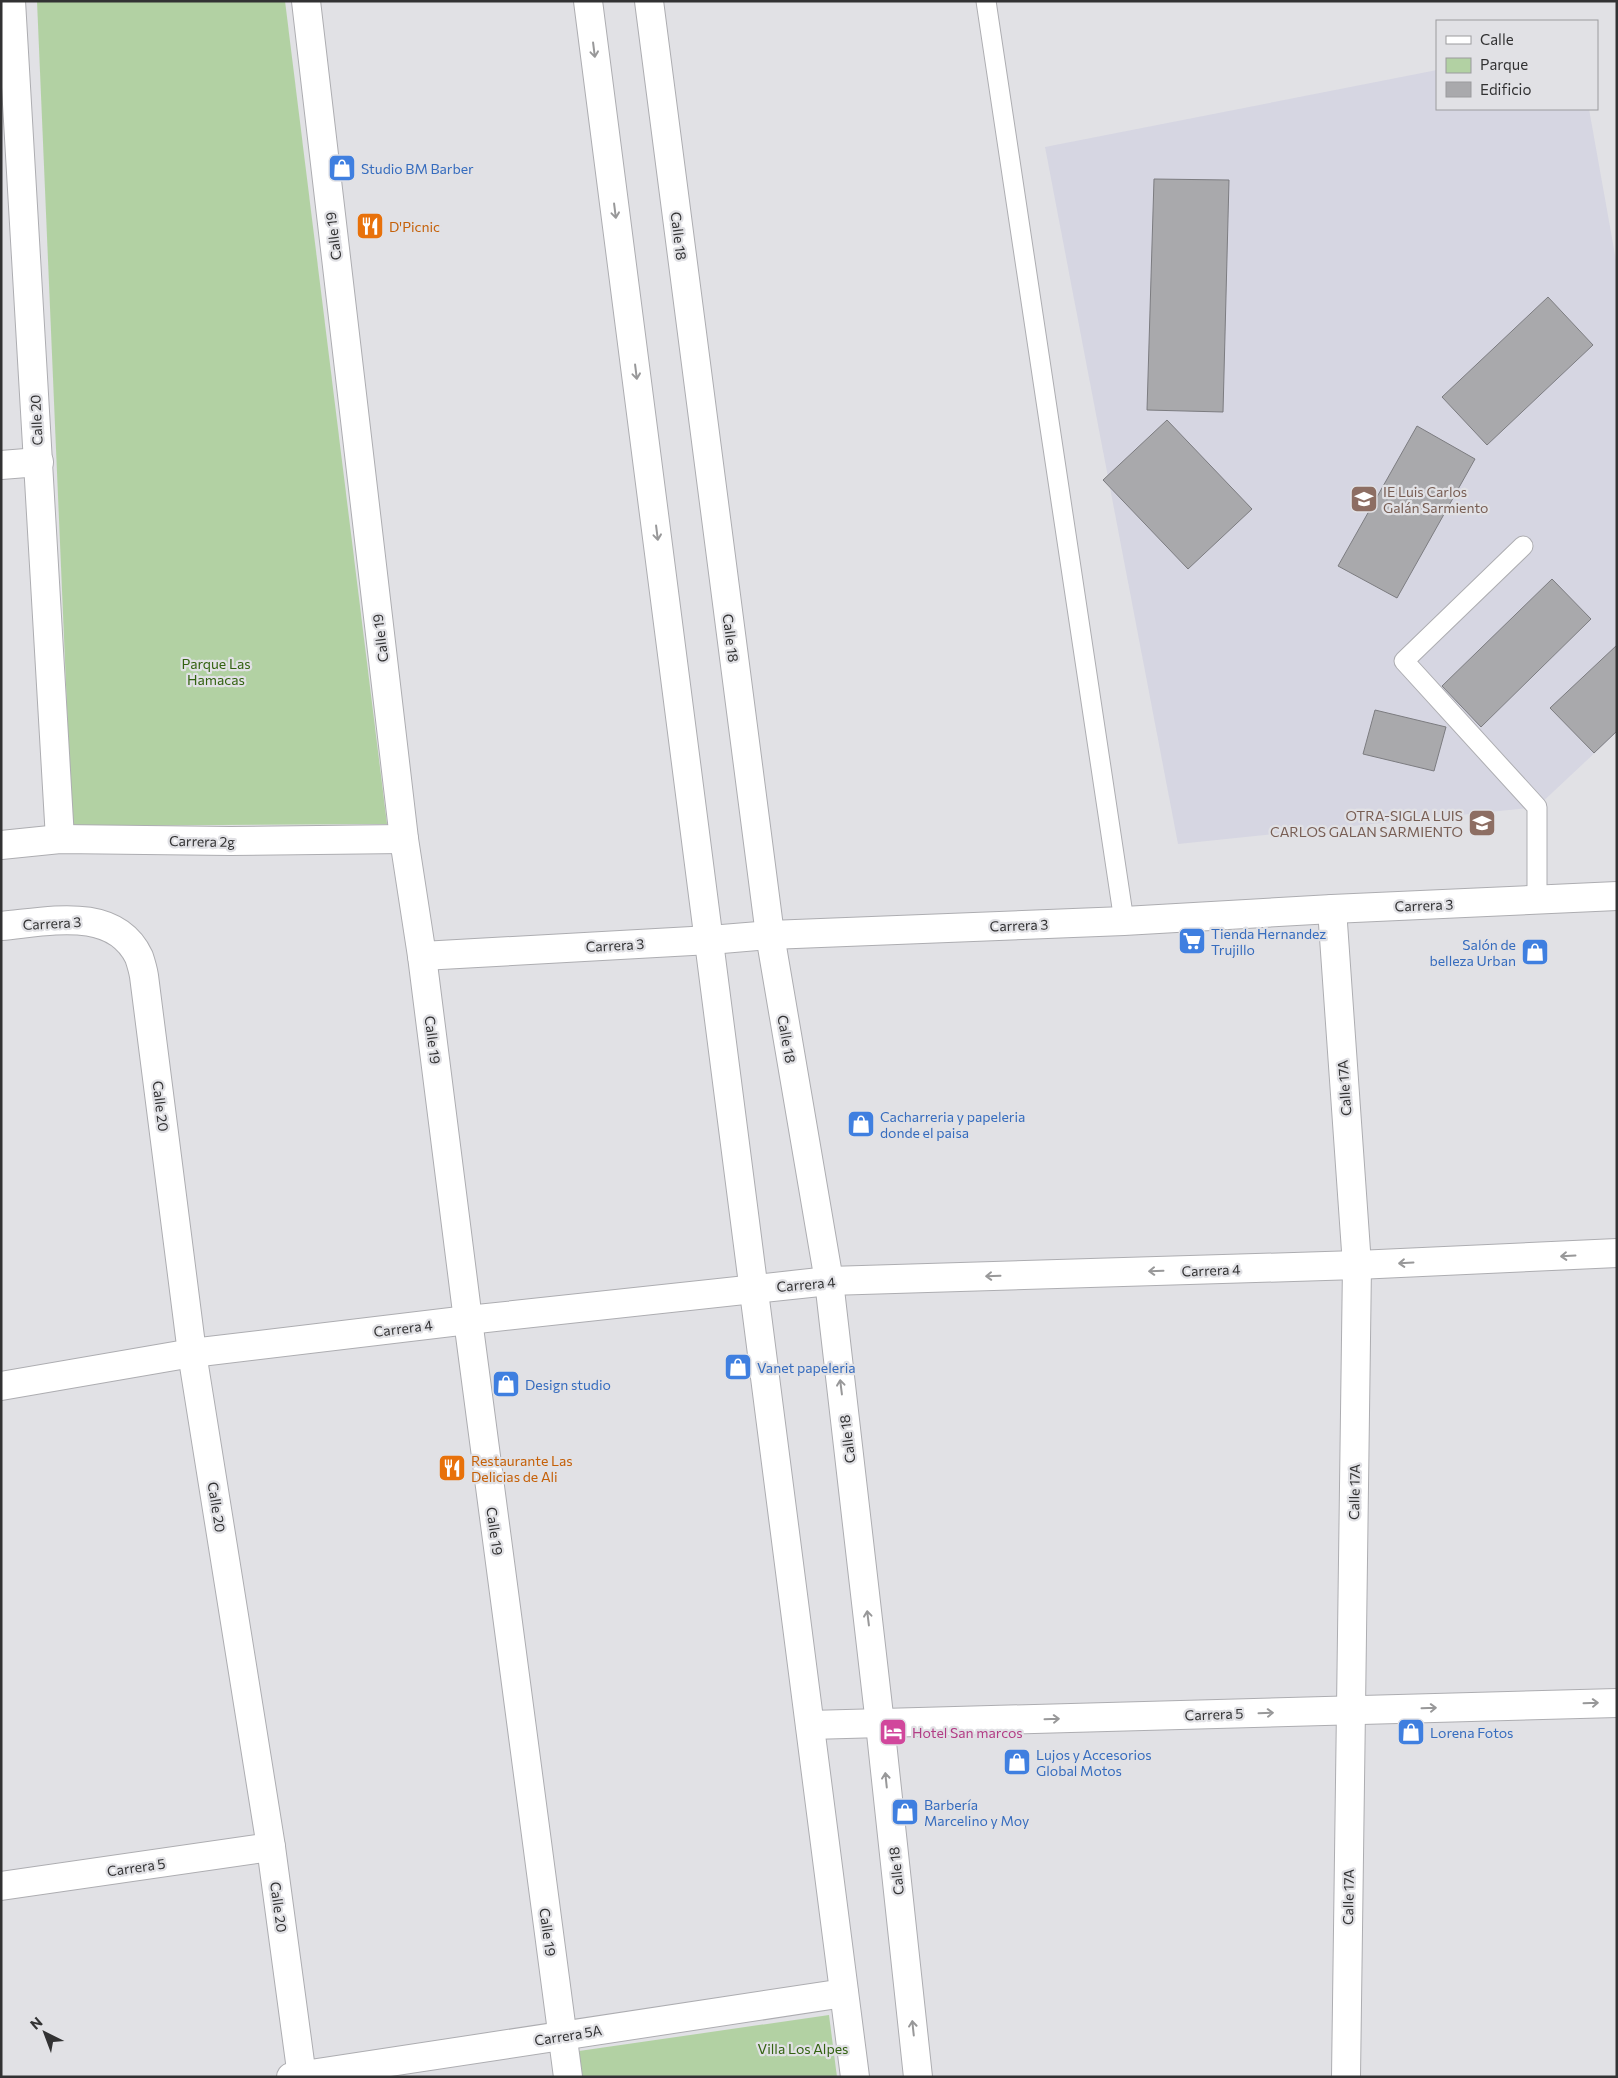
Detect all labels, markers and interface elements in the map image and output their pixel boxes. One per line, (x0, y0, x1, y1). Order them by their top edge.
legend (1436, 20, 1598, 110)
text: Calle (1480, 30, 1514, 48)
one-way arrow (589, 41, 599, 57)
text: Parque (1480, 55, 1528, 73)
text: Edificio (1480, 80, 1531, 98)
shop icon: Studio BM Barber (327, 153, 357, 183)
place label: Studio BM Barber (361, 160, 474, 177)
one-way arrow (610, 202, 620, 218)
street label: Calle 19 (322, 211, 344, 261)
restaurant icon: D'Picnic (355, 211, 385, 241)
street label: Calle 18 (668, 211, 690, 261)
place label: D'Picnic (389, 218, 440, 235)
one-way arrow (631, 364, 641, 380)
street label: Calle 20 (26, 394, 46, 446)
place label: IE Luis Carlos Galán Sarmiento (1383, 483, 1488, 516)
school or university icon: IE Luis Carlos Galán Sarmiento (1349, 484, 1379, 514)
one-way arrow (652, 525, 662, 541)
street label: Calle 19 (369, 613, 391, 663)
street label: Calle 18 (720, 613, 742, 663)
park label: Parque Las Hamacas (181, 655, 251, 688)
place label: OTRA-SIGLA LUIS CARLOS GALAN SARMIENTO (1270, 807, 1463, 840)
school or university icon: OTRA-SIGLA LUIS CARLOS GALAN SARMIENTO (1467, 808, 1497, 838)
street label: Carrera 2g (169, 832, 236, 850)
street label: Carrera 3 (1394, 895, 1454, 915)
street label: Carrera 3 (22, 913, 82, 933)
street label: Carrera 3 (989, 915, 1049, 935)
place label: Tienda Hernandez Trujillo (1211, 925, 1326, 958)
supermarket icon: Tienda Hernandez Trujillo (1177, 926, 1207, 956)
street label: Carrera 3 (585, 935, 645, 955)
place label: Salón de belleza Urban (1429, 936, 1516, 969)
shop icon: Salón de belleza Urban (1520, 937, 1550, 967)
street label: Calle 18 (774, 1014, 800, 1064)
street label: Calle 19 (422, 1015, 444, 1065)
street label: Calle 17A (1334, 1059, 1354, 1117)
street label: Calle 20 (149, 1080, 173, 1132)
place label: Cacharreria y papeleria donde el paisa (880, 1108, 1025, 1141)
shop icon: Cacharreria y papeleria donde el paisa (846, 1109, 876, 1139)
one-way arrow (1560, 1251, 1576, 1260)
one-way arrow (1398, 1258, 1414, 1268)
street label: Carrera 4 (1181, 1260, 1241, 1280)
one-way arrow (1148, 1266, 1164, 1276)
one-way arrow (986, 1271, 1002, 1281)
street label: Carrera 4 (776, 1273, 837, 1295)
street label: Carrera 4 (373, 1316, 434, 1340)
shop icon: Vanet papeleria (723, 1352, 753, 1382)
place label: Vanet papeleria (757, 1359, 856, 1376)
shop icon: Design studio (491, 1369, 521, 1399)
place label: Design studio (525, 1376, 611, 1393)
one-way arrow (836, 1380, 846, 1396)
street label: Calle 18 (836, 1414, 858, 1464)
place label: Restaurante Las Delicias de Ali (471, 1452, 573, 1485)
restaurant icon: Restaurante Las Delicias de Ali (437, 1453, 467, 1483)
street label: Calle 17A (1345, 1464, 1363, 1520)
street label: Calle 20 (205, 1481, 229, 1533)
street label: Calle 19 (483, 1506, 507, 1556)
one-way arrow (863, 1611, 873, 1627)
one-way arrow (1583, 1699, 1599, 1708)
one-way arrow (1420, 1703, 1437, 1713)
street label: Carrera 5 (1184, 1704, 1244, 1724)
one-way arrow (1258, 1708, 1274, 1717)
one-way arrow (1043, 1714, 1059, 1723)
hotel icon: Hotel San marcos (878, 1717, 908, 1747)
shop icon: Lorena Fotos (1396, 1717, 1426, 1747)
place label: Hotel San marcos (912, 1724, 1023, 1741)
place label: Lorena Fotos (1430, 1724, 1513, 1741)
place label: Lujos y Accesorios Global Motos (1036, 1746, 1152, 1779)
shop icon: Lujos y Accesorios Global Motos (1002, 1747, 1032, 1777)
one-way arrow (881, 1772, 891, 1788)
place label: Barbería Marcelino y Moy (924, 1796, 1029, 1829)
shop icon: Barbería Marcelino y Moy (890, 1797, 920, 1827)
street label: Calle 18 (885, 1846, 907, 1896)
street label: Carrera 5 (106, 1854, 166, 1880)
street label: Calle 17A (1339, 1869, 1357, 1925)
street label: Calle 20 (267, 1881, 291, 1933)
street label: Calle 19 (536, 1907, 560, 1957)
north arrow (20, 2008, 70, 2058)
text: N (26, 2013, 46, 2033)
street label: Carrera 5A (533, 2021, 603, 2049)
one-way arrow (908, 2021, 918, 2037)
park label: Villa Los Alpes (758, 2040, 848, 2057)

